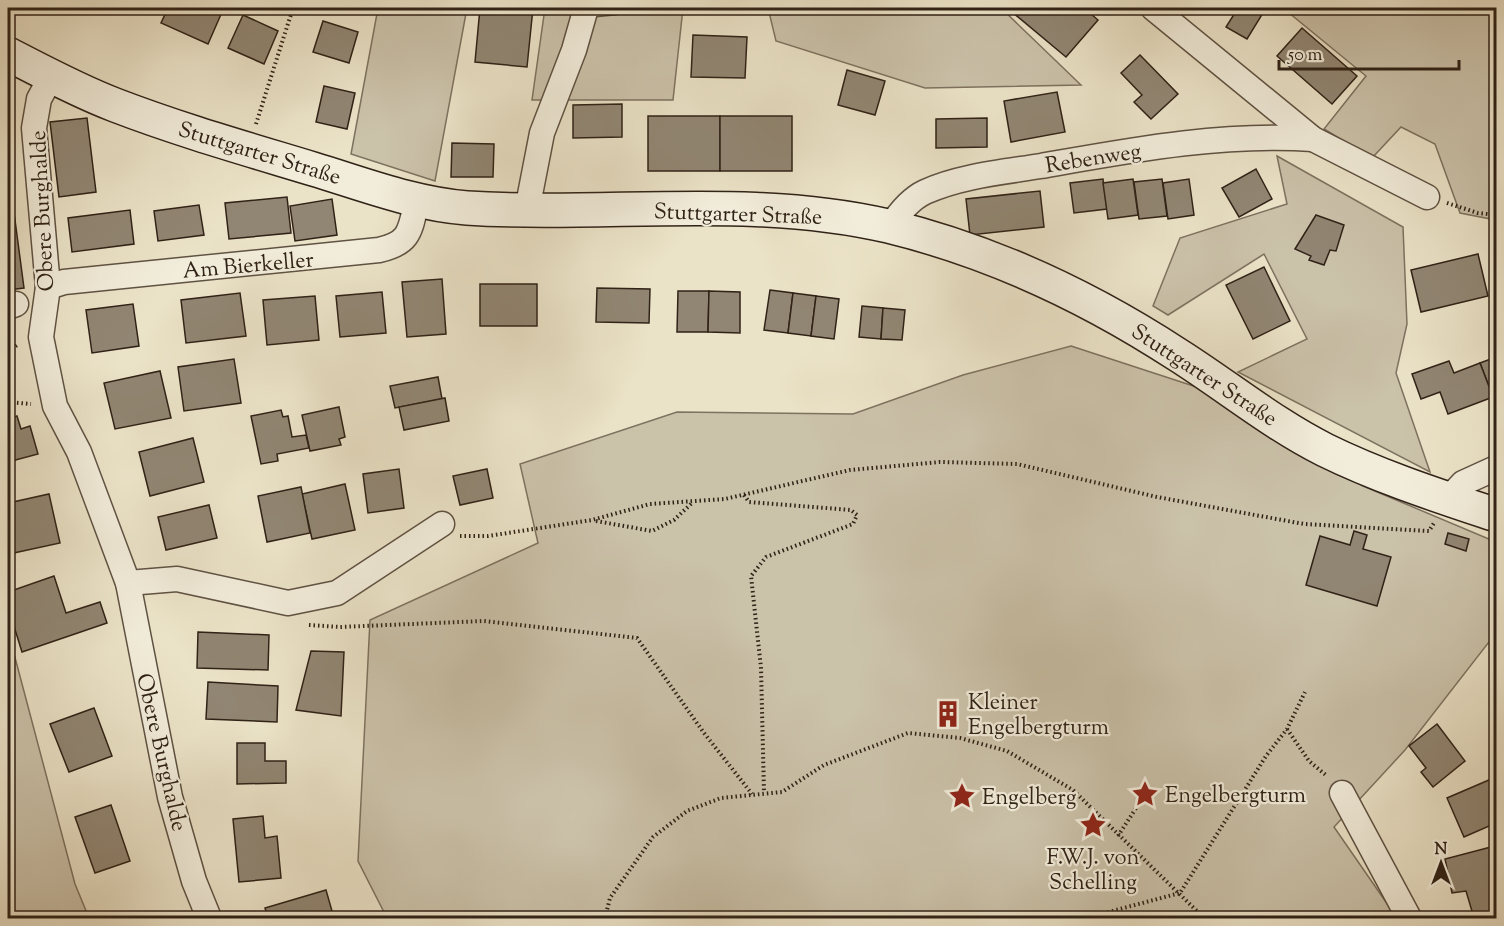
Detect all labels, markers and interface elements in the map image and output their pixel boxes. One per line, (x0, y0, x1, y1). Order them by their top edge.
scale bar (1279, 33, 1459, 71)
text: 50 m (1287, 43, 1323, 69)
street label: Stuttgarter Straße (174, 115, 344, 195)
street label: Obere Burghalde (24, 130, 64, 292)
street label: Rebenweg (1043, 137, 1144, 183)
street label: Stuttgarter Straße (653, 197, 823, 235)
street label: Am Bierkeller (181, 245, 315, 289)
street label: Stuttgarter Straße (1124, 317, 1283, 436)
street label: Obere Burghalde (126, 671, 194, 835)
place label: Kleiner Engelbergturm (968, 688, 1109, 745)
building icon: Kleiner Engelbergturm (933, 699, 963, 729)
place icon: Engelbergturm (1130, 779, 1160, 809)
place icon: Engelberg (947, 781, 977, 811)
place label: Engelbergturm (1165, 781, 1306, 813)
place label: Engelberg (982, 783, 1077, 815)
place icon: F.W.J. von Schelling (1078, 810, 1108, 840)
north arrow (1411, 833, 1471, 893)
text: N (1435, 839, 1448, 862)
place label: F.W.J. von Schelling (1046, 843, 1140, 900)

